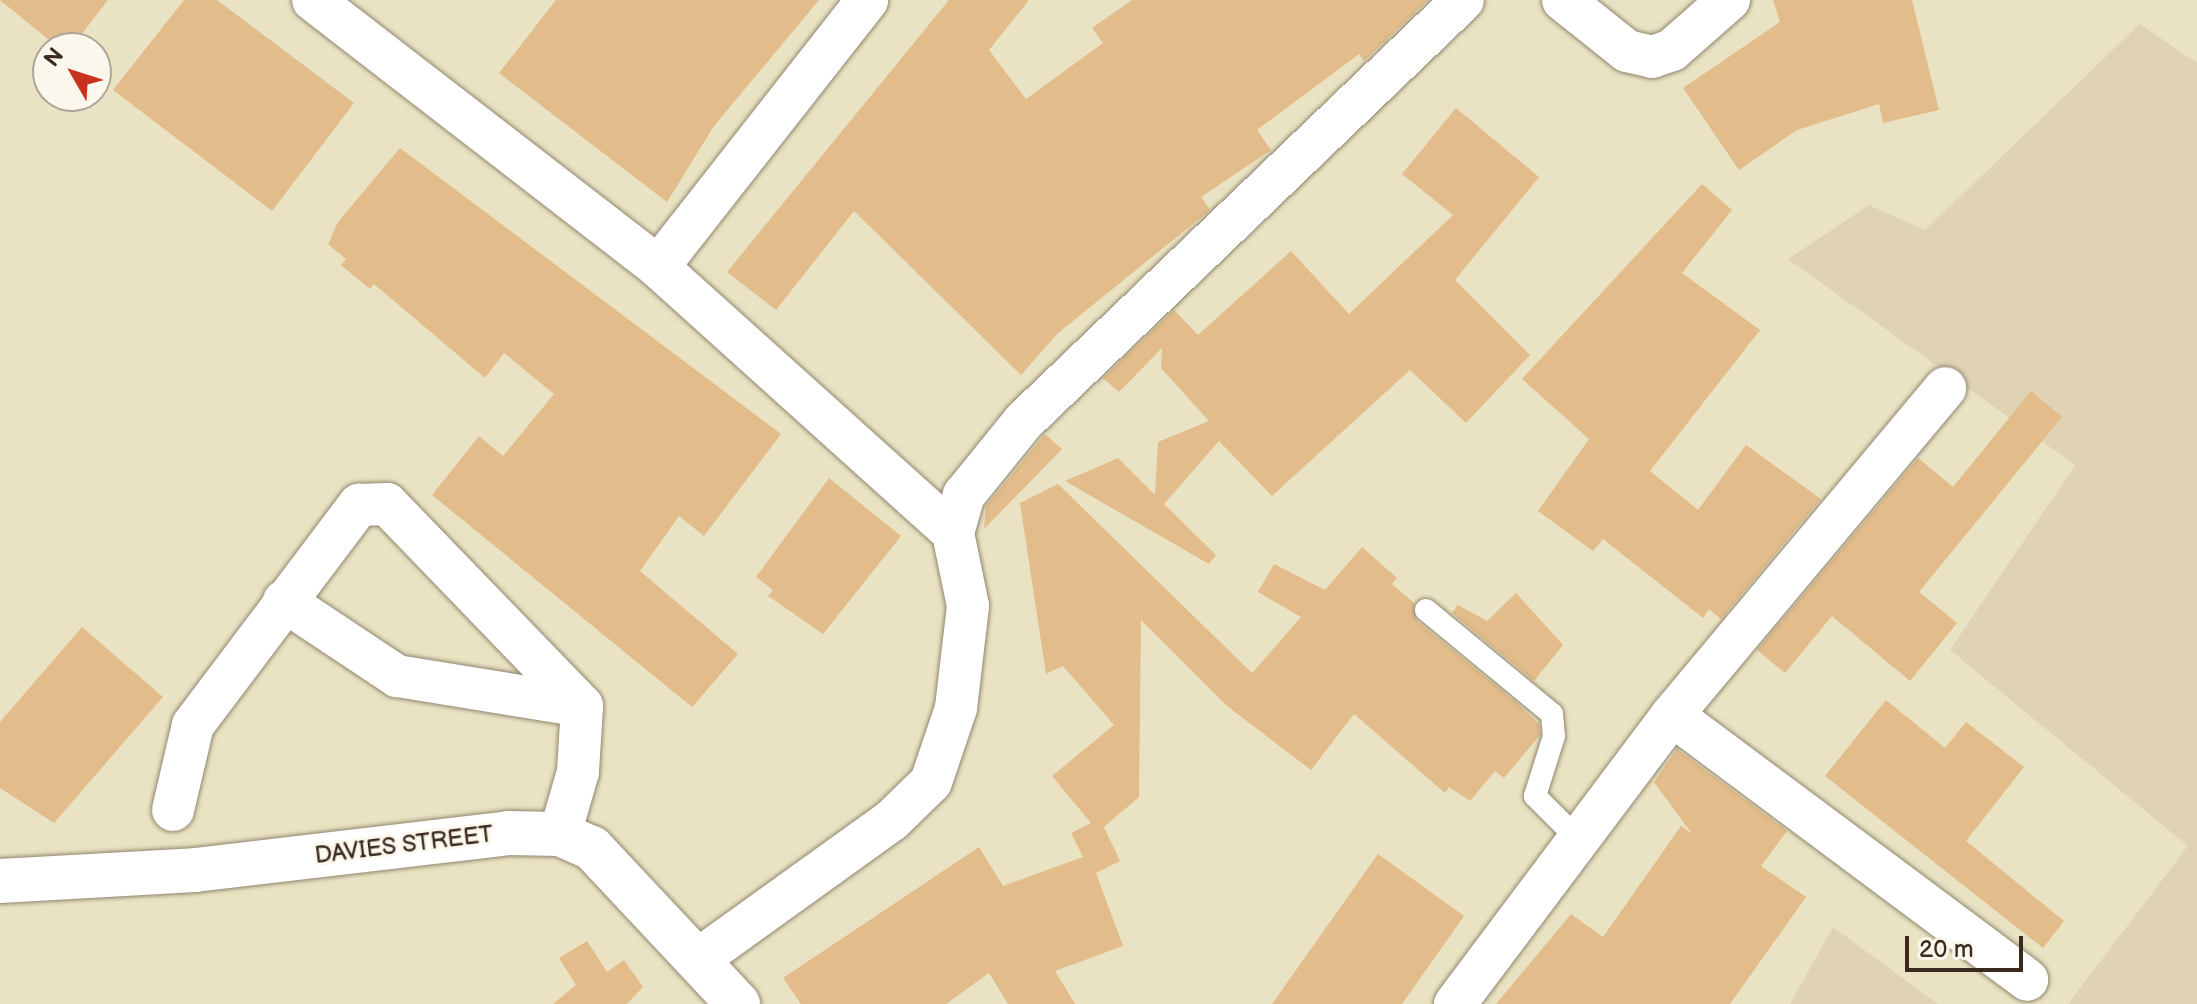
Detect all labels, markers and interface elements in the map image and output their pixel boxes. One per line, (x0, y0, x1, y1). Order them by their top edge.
north arrow (32, 32, 112, 112)
text: N (39, 43, 70, 73)
street label: DAVIES STREET (313, 820, 495, 870)
scale bar (1909, 920, 2027, 970)
text: 20 m (1919, 935, 1974, 964)

